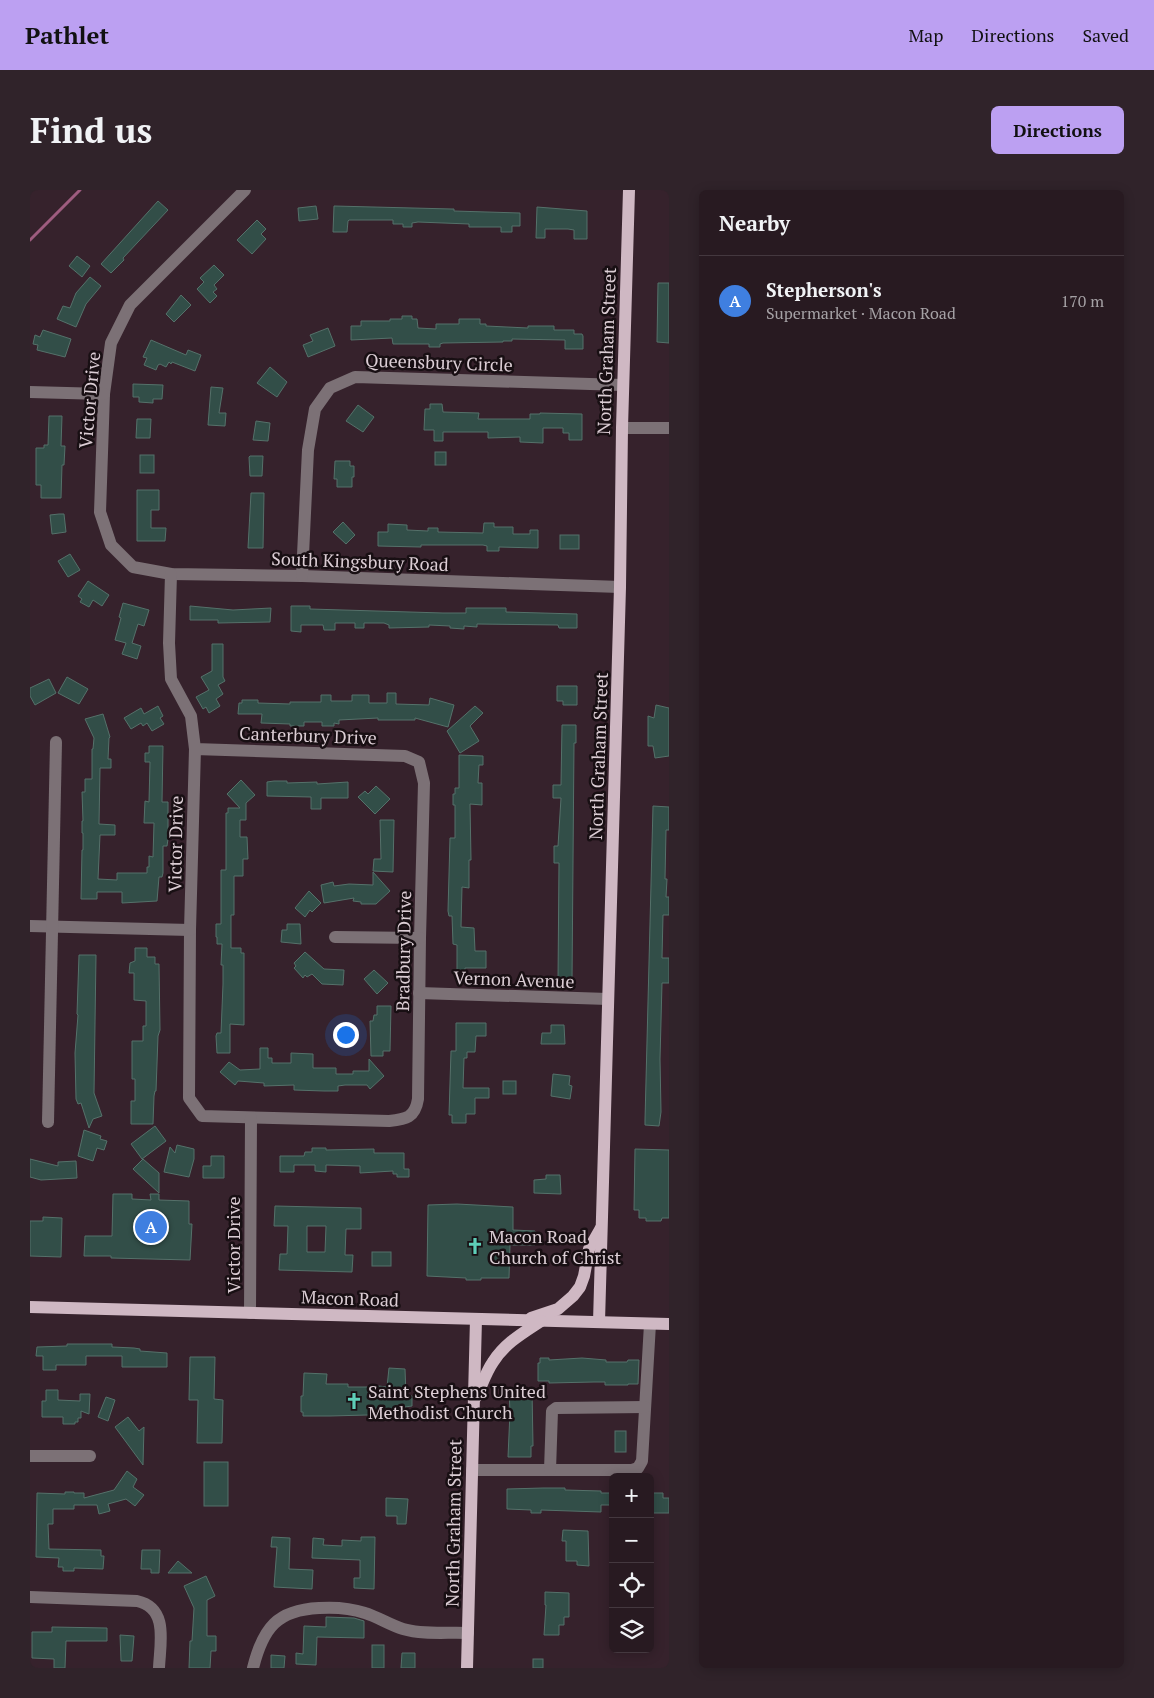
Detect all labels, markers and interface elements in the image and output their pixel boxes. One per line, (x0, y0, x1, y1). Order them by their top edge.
text: Pathlet (25, 19, 109, 51)
text: Map (908, 23, 943, 47)
text: Directions (971, 23, 1054, 47)
text: Saved (1082, 23, 1129, 47)
button: Directions (991, 106, 1124, 154)
text: Find us (30, 107, 152, 153)
text: Nearby (719, 209, 790, 237)
street label: North Graham Street (591, 266, 621, 435)
text: Stepherson's (766, 277, 881, 302)
text: A (729, 290, 741, 312)
text: 170 m (1061, 290, 1104, 312)
text: Supermarket · Macon Road (766, 302, 956, 324)
street label: Queensbury Circle (365, 347, 513, 377)
street label: Victor Drive (73, 351, 105, 449)
street label: South Kingsbury Road (271, 546, 449, 576)
street label: North Graham Street (583, 671, 613, 840)
street label: Canterbury Drive (239, 721, 377, 749)
street label: Victor Drive (162, 795, 188, 893)
street label: Bradbury Drive (390, 890, 416, 1012)
street label: Vernon Avenue (453, 965, 575, 993)
your location (333, 1022, 359, 1048)
street label: Victor Drive (221, 1197, 245, 1293)
pin: A (135, 1208, 167, 1246)
place label: Macon Road Church of Christ (489, 1224, 621, 1269)
church icon: Macon Road Church of Christ (465, 1236, 485, 1256)
street label: Macon Road (301, 1284, 399, 1312)
place label: Saint Stephens United Methodist Church (368, 1379, 546, 1424)
church icon: Saint Stephens United Methodist Church (344, 1391, 364, 1411)
street label: North Graham Street (440, 1439, 466, 1607)
map controls (609, 1473, 654, 1653)
button: + (609, 1473, 654, 1518)
button: − (609, 1518, 654, 1563)
button: locate (609, 1563, 654, 1608)
button: layers (609, 1608, 654, 1653)

